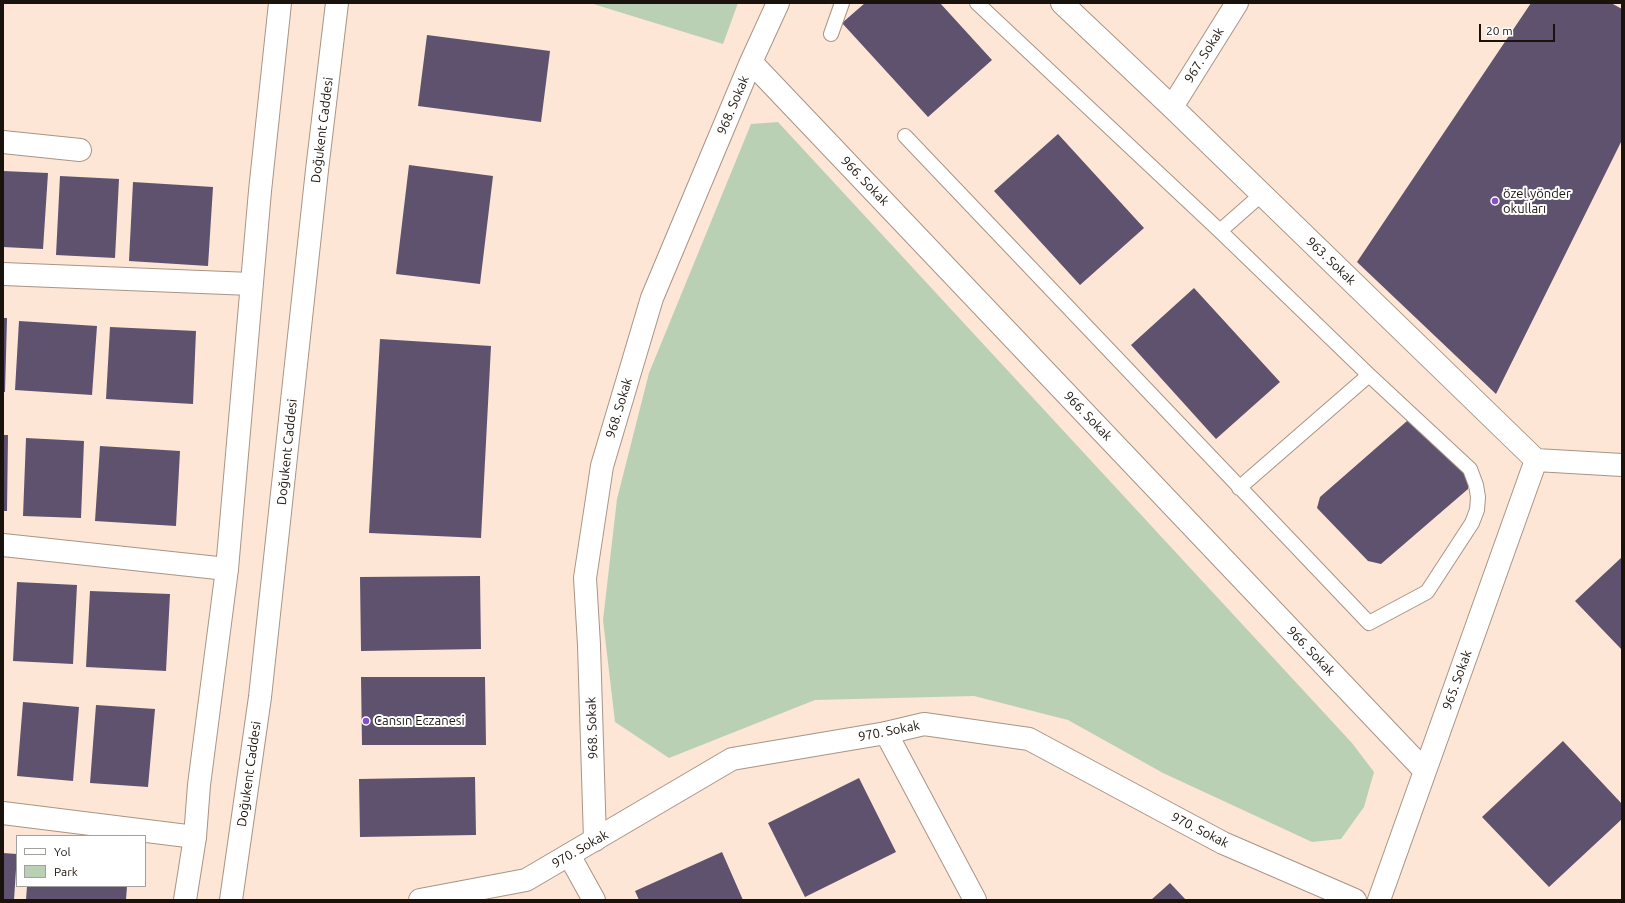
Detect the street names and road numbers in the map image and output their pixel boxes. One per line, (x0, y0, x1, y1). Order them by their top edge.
street label: 967. Sokak (1181, 24, 1227, 86)
street label: 968. Sokak (714, 73, 752, 137)
street label: Doğukent Caddesi (308, 76, 336, 184)
street label: 966. Sokak (838, 153, 892, 209)
street label: 963. Sokak (1303, 234, 1359, 288)
street label: 968. Sokak (602, 376, 636, 440)
street label: 966. Sokak (1061, 388, 1115, 444)
street label: Doğukent Caddesi (274, 398, 300, 506)
street label: 966. Sokak (1284, 623, 1338, 679)
street label: 965. Sokak (1439, 648, 1475, 712)
street label: 968. Sokak (583, 697, 601, 759)
street label: 970. Sokak (857, 717, 921, 745)
street label: Doğukent Caddesi (234, 720, 264, 828)
street label: 970. Sokak (1169, 809, 1231, 851)
street label: 970. Sokak (549, 827, 611, 871)

